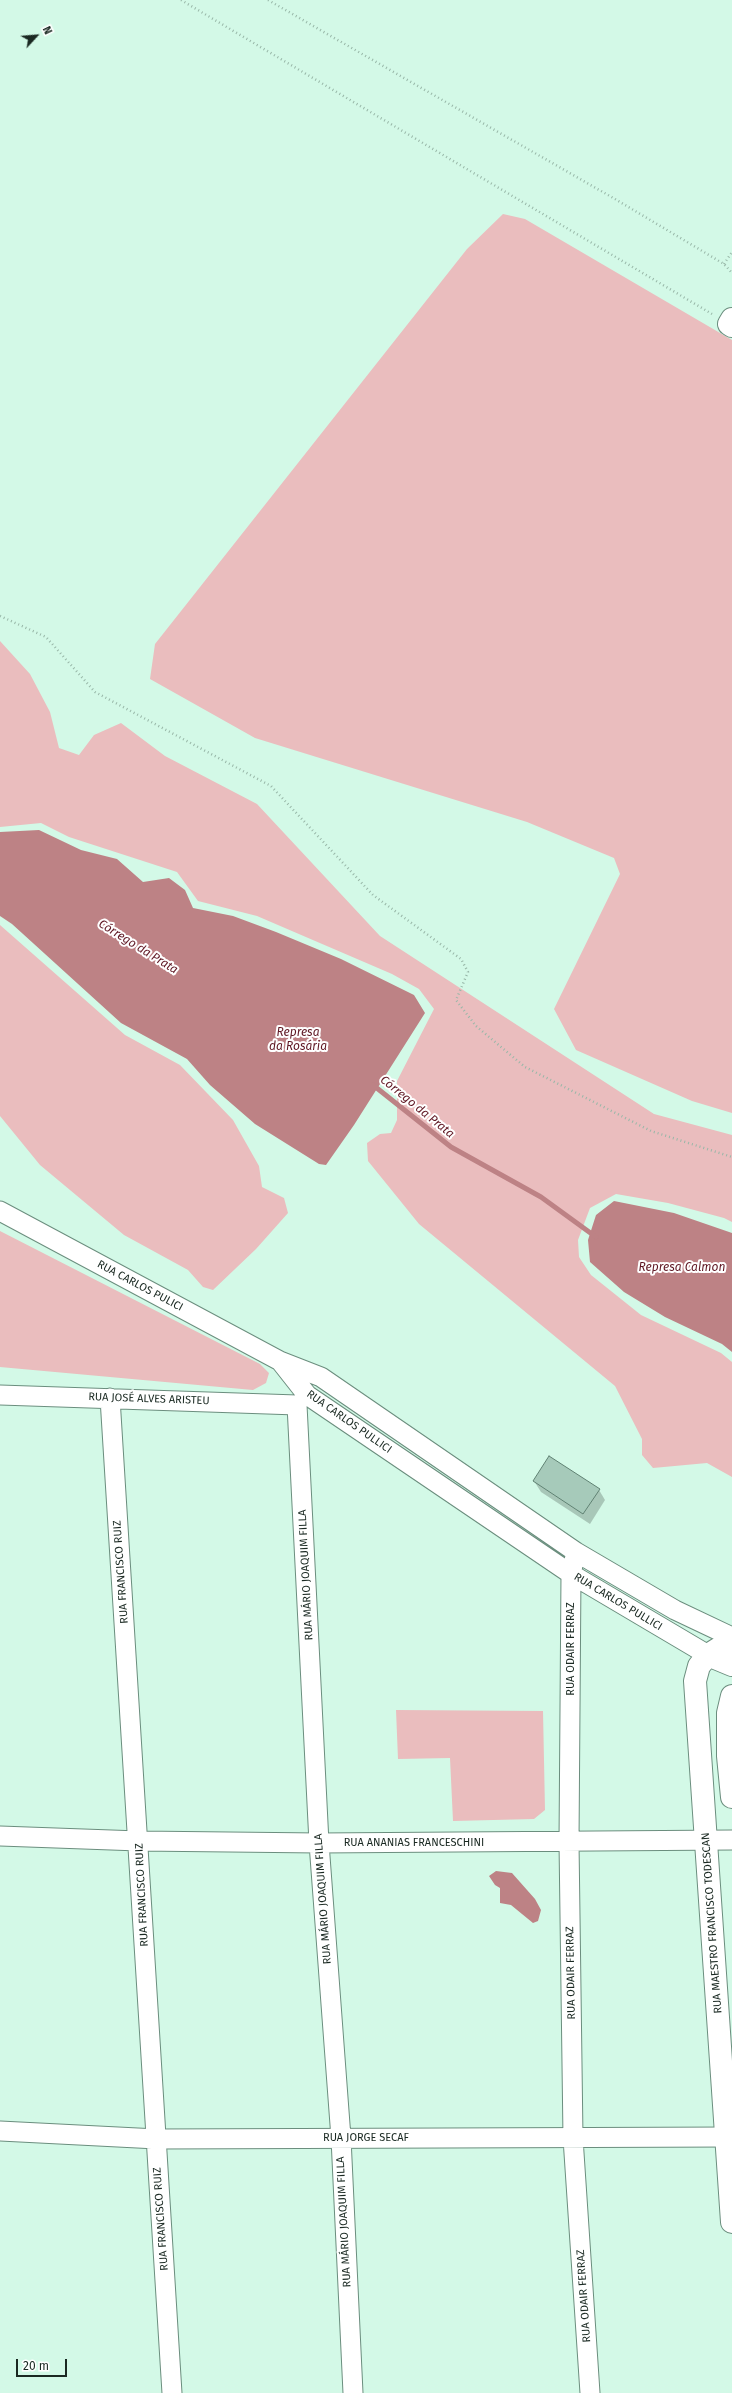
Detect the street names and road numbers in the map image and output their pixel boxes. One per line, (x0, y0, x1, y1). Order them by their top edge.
street label: RUA CARLOS PULICI (95, 1258, 185, 1314)
street label: RUA CARLOS PULLICI (304, 1388, 394, 1456)
street label: RUA JOSÉ ALVES ARISTEU (88, 1390, 210, 1408)
street label: RUA MÁRIO JOAQUIM FILLA (296, 1509, 316, 1641)
street label: RUA FRANCISCO RUIZ (111, 1520, 131, 1624)
street label: RUA CARLOS PULLICI (571, 1570, 665, 1634)
street label: RUA ODAIR FERRAZ (564, 1602, 578, 1696)
street label: RUA MAESTRO FRANCISCO TODESCAN (699, 1832, 725, 2014)
street label: RUA MÁRIO JOAQUIM FILLA (312, 1833, 334, 1965)
street label: RUA ANANIAS FRANCESCHINI (344, 1836, 484, 1850)
street label: RUA FRANCISCO RUIZ (133, 1843, 151, 1947)
street label: RUA ODAIR FERRAZ (564, 1926, 578, 2020)
street label: RUA JORGE SECAF (323, 2131, 409, 2145)
street label: RUA MÁRIO JOAQUIM FILLA (334, 2156, 354, 2288)
street label: RUA FRANCISCO RUIZ (151, 2167, 171, 2271)
street label: RUA ODAIR FERRAZ (574, 2249, 594, 2343)

